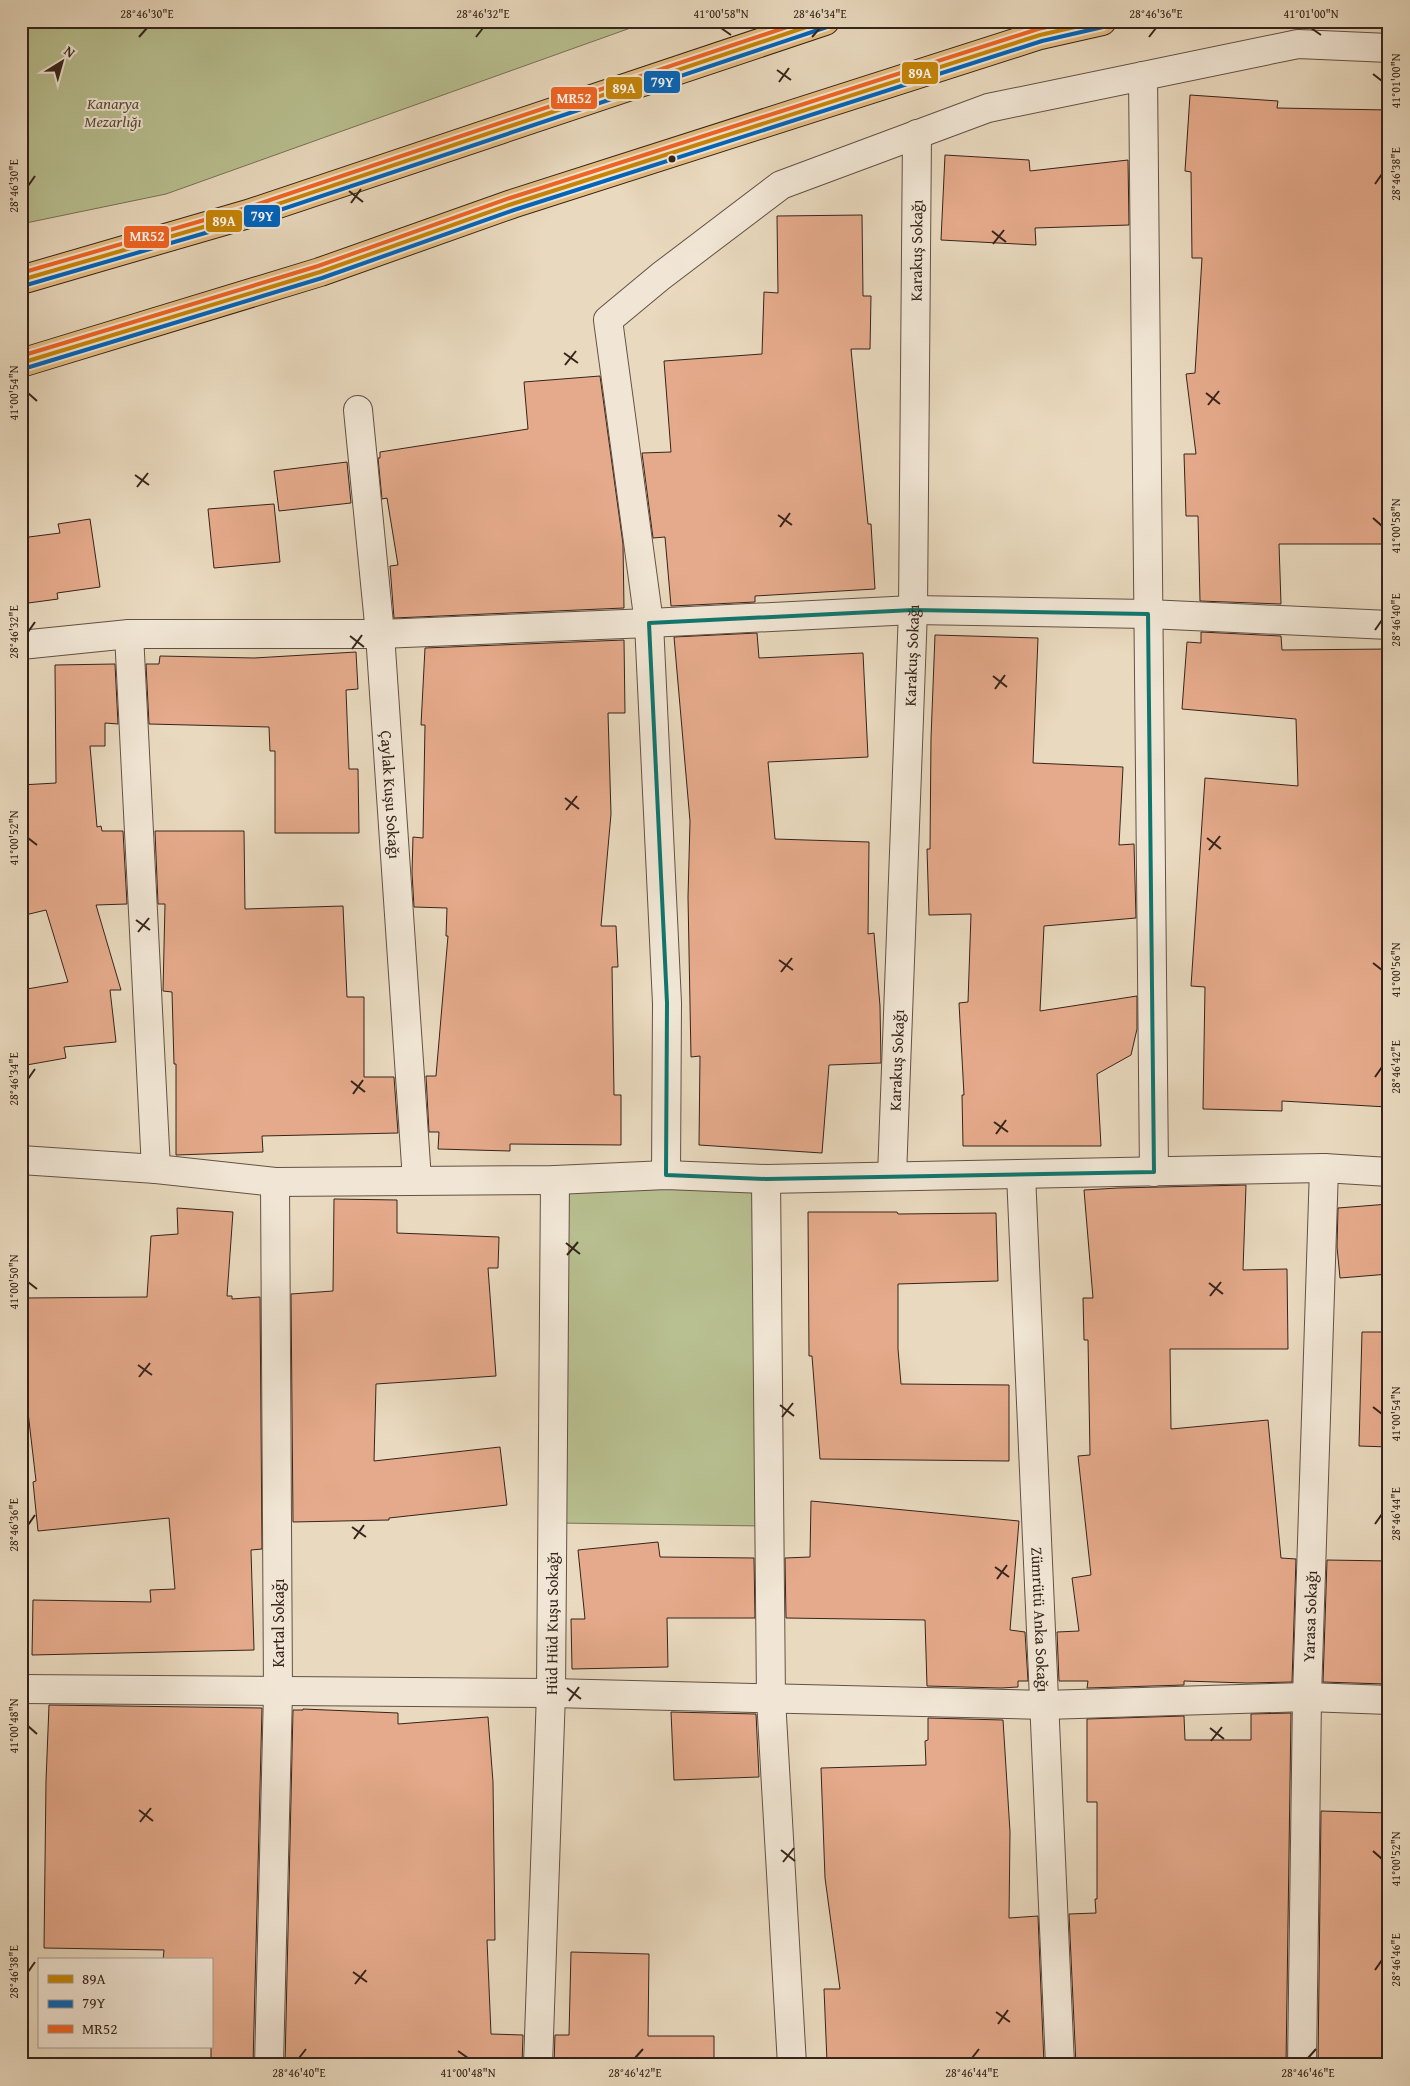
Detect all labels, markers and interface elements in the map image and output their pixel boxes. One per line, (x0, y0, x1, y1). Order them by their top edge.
text: 28°46'30"E (120, 5, 174, 22)
text: 28°46'32"E (456, 5, 510, 22)
text: 41°00'58"N (693, 5, 749, 22)
text: 28°46'34"E (793, 5, 847, 22)
text: 28°46'36"E (1129, 5, 1183, 22)
text: 41°01'00"N (1283, 5, 1339, 22)
north arrow (38, 38, 88, 88)
text: N (60, 41, 80, 63)
text: 41°01'00"N (1387, 53, 1404, 109)
line badge: 89A (901, 61, 939, 85)
text: 89A (908, 63, 932, 83)
line badge: 79Y (643, 70, 681, 94)
text: 79Y (650, 72, 674, 92)
line badge: 89A (605, 76, 643, 100)
text: 89A (612, 78, 636, 98)
line badge: MR52 (550, 86, 598, 110)
text: MR52 (556, 88, 592, 108)
park label: Kanarya Mezarlığı (84, 91, 142, 133)
text: 28°46'38"E (1387, 147, 1404, 201)
unlabelled marker (667, 154, 677, 164)
text: 28°46'30"E (5, 159, 22, 213)
street label: Karakuş Sokağı (904, 199, 928, 301)
line badge: 79Y (243, 204, 281, 228)
text: 79Y (250, 206, 274, 226)
line badge: 89A (205, 209, 243, 233)
text: 89A (212, 211, 236, 231)
line badge: MR52 (123, 225, 170, 249)
text: MR52 (129, 226, 165, 246)
text: 41°00'54"N (5, 365, 22, 421)
text: 41°00'58"N (1387, 498, 1404, 554)
text: 28°46'40"E (1387, 593, 1404, 647)
street label: Karakuş Sokağı (897, 604, 925, 707)
text: 28°46'32"E (5, 605, 22, 659)
street label: Çaylak Kuşu Sokağı (375, 730, 407, 860)
text: 41°00'52"N (5, 810, 22, 866)
text: 41°00'56"N (1387, 942, 1404, 998)
street label: Karakuş Sokağı (882, 1008, 910, 1111)
text: 28°46'42"E (1387, 1040, 1404, 1094)
text: 28°46'34"E (5, 1052, 22, 1106)
text: 41°00'50"N (5, 1254, 22, 1310)
text: 41°00'54"N (1387, 1386, 1404, 1442)
text: 28°46'44"E (1387, 1487, 1404, 1541)
text: 28°46'36"E (5, 1498, 22, 1552)
street label: Zümrütü Anka Sokağı (1025, 1546, 1056, 1693)
street label: Hüd Hüd Kuşu Sokağı (539, 1551, 564, 1695)
street label: Yarasa Sokağı (1296, 1569, 1323, 1662)
street label: Kartal Sokağı (266, 1578, 290, 1667)
text: 41°00'48"N (5, 1698, 22, 1754)
text: 41°00'52"N (1387, 1831, 1404, 1887)
text: 28°46'46"E (1387, 1933, 1404, 1987)
text: 28°46'38"E (5, 1945, 22, 1999)
legend (38, 1958, 212, 2048)
text: 89A (82, 1968, 106, 1989)
text: 79Y (82, 1992, 105, 2013)
text: MR52 (82, 2018, 117, 2039)
text: 28°46'40"E (272, 2064, 326, 2081)
text: 41°00'48"N (440, 2064, 496, 2081)
text: 28°46'42"E (608, 2064, 662, 2081)
text: 28°46'44"E (945, 2064, 999, 2081)
text: 28°46'46"E (1281, 2064, 1335, 2081)

